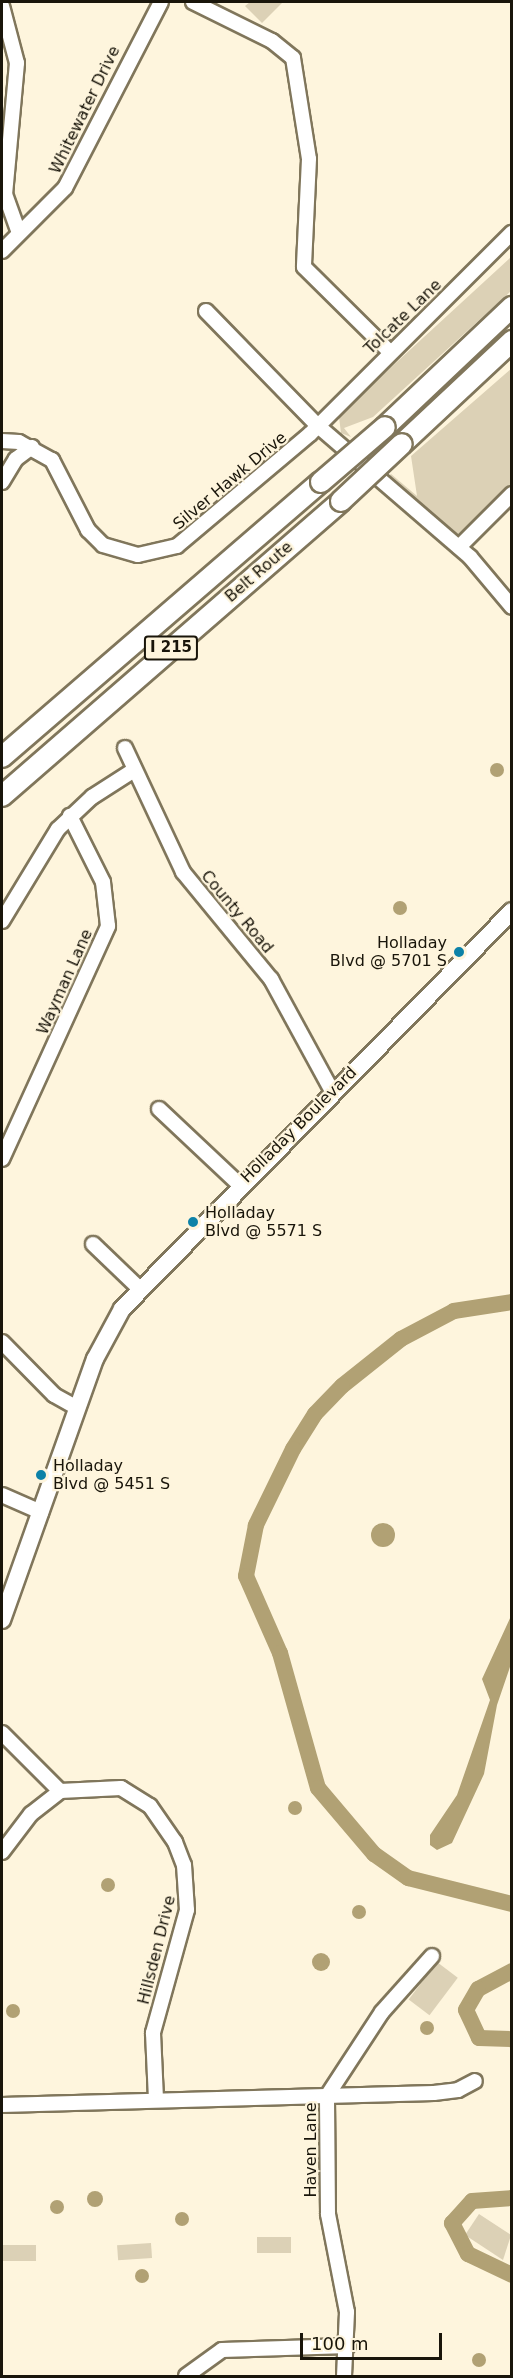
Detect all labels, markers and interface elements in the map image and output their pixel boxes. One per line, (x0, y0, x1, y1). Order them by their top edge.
street label: Whitewater Drive (46, 43, 124, 177)
street label: Tolcate Lane (360, 275, 446, 359)
street label: Silver Hawk Drive (169, 428, 291, 534)
street label: Belt Route (221, 538, 297, 606)
road number: I 215 (142, 636, 200, 660)
street label: County Road (197, 867, 277, 957)
street label: Wayman Lane (33, 926, 97, 1038)
place label: Holladay Blvd @ 5701 S (330, 933, 447, 971)
marker: Holladay Blvd @ 5701 S (452, 945, 466, 959)
street label: Holladay Boulevard (237, 1063, 361, 1187)
place label: Holladay Blvd @ 5571 S (205, 1203, 322, 1241)
marker: Holladay Blvd @ 5571 S (186, 1215, 200, 1229)
place label: Holladay Blvd @ 5451 S (53, 1456, 170, 1494)
marker: Holladay Blvd @ 5451 S (34, 1468, 48, 1482)
street label: Hillsden Drive (134, 1894, 180, 2006)
street label: Haven Lane (301, 2102, 321, 2198)
scale bar (303, 2321, 446, 2359)
text: 100 m (311, 2333, 369, 2354)

